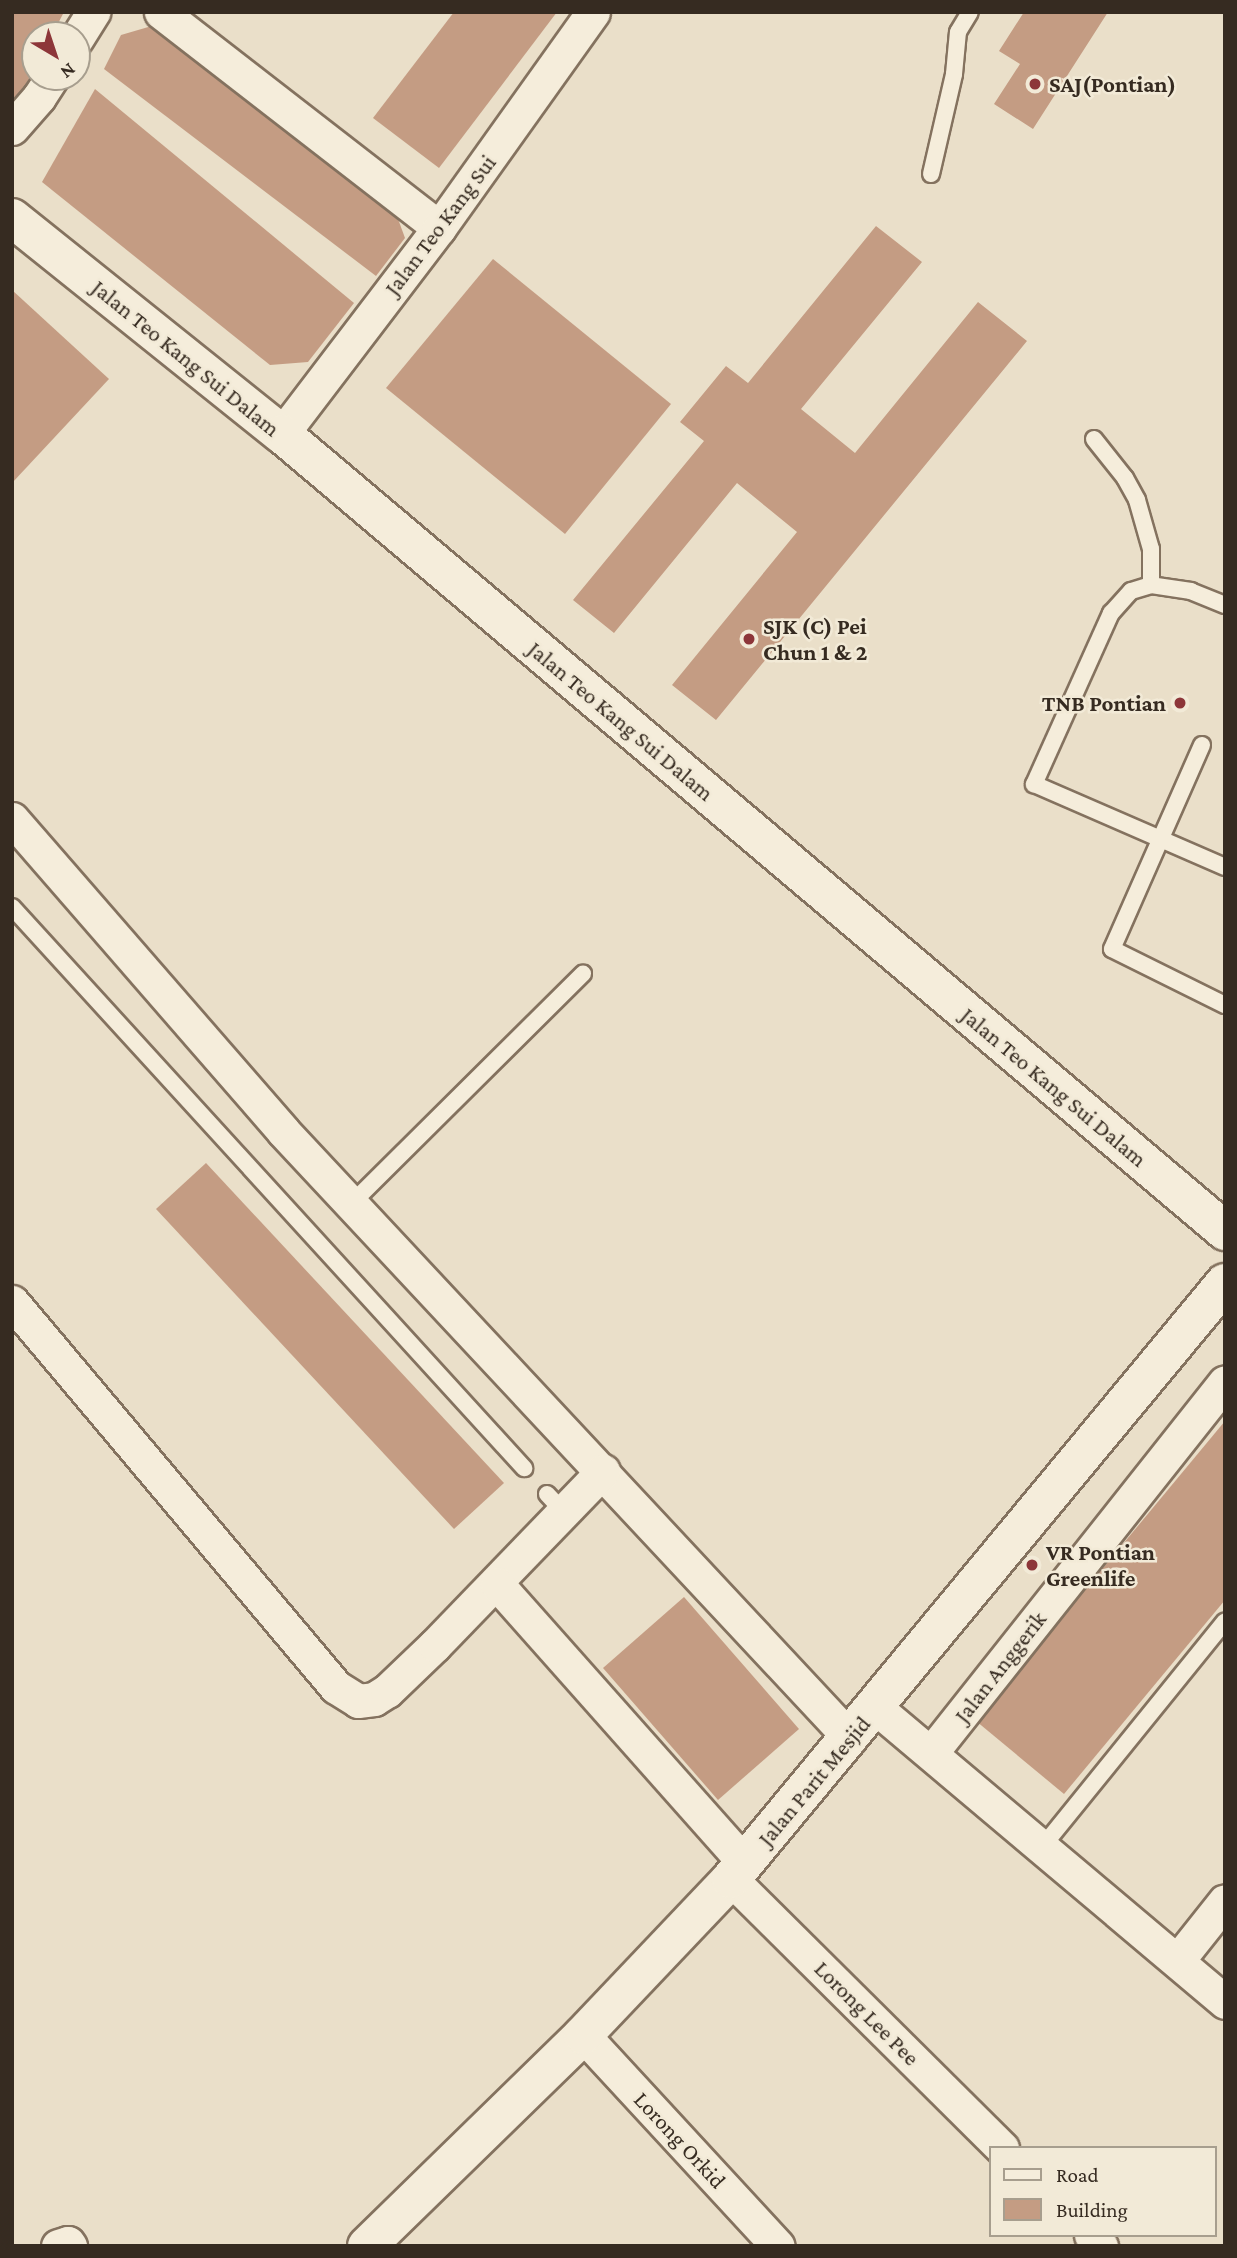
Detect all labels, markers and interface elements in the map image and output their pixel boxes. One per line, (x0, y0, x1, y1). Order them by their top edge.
north arrow (21, 21, 91, 91)
text: N (57, 59, 80, 83)
place label: SAJ(Pontian) (1049, 70, 1176, 98)
marker: SAJ(Pontian) (1027, 76, 1043, 92)
street label: Jalan Teo Kang Sui (378, 149, 502, 301)
street label: Jalan Teo Kang Sui Dalam (86, 274, 286, 442)
place label: SJK (C) Pei Chun 1 & 2 (763, 612, 867, 666)
marker: SJK (C) Pei Chun 1 & 2 (741, 631, 757, 647)
street label: Jalan Teo Kang Sui Dalam (522, 635, 720, 807)
place label: TNB Pontian (1042, 689, 1166, 717)
marker: TNB Pontian (1172, 695, 1188, 711)
street label: Jalan Teo Kang Sui Dalam (955, 1001, 1153, 1173)
place label: VR Pontian Greenlife (1046, 1538, 1155, 1592)
marker: VR Pontian Greenlife (1024, 1557, 1040, 1573)
street label: Jalan Anggerik (948, 1606, 1052, 1728)
street label: Jalan Parit Mesjid (752, 1711, 876, 1851)
street label: Lorong Lee Pee (809, 1955, 925, 2071)
street label: Lorong Orkid (628, 2086, 732, 2194)
legend (988, 2146, 1216, 2237)
text: Road (1056, 2163, 1099, 2187)
text: Building (1056, 2198, 1128, 2222)

